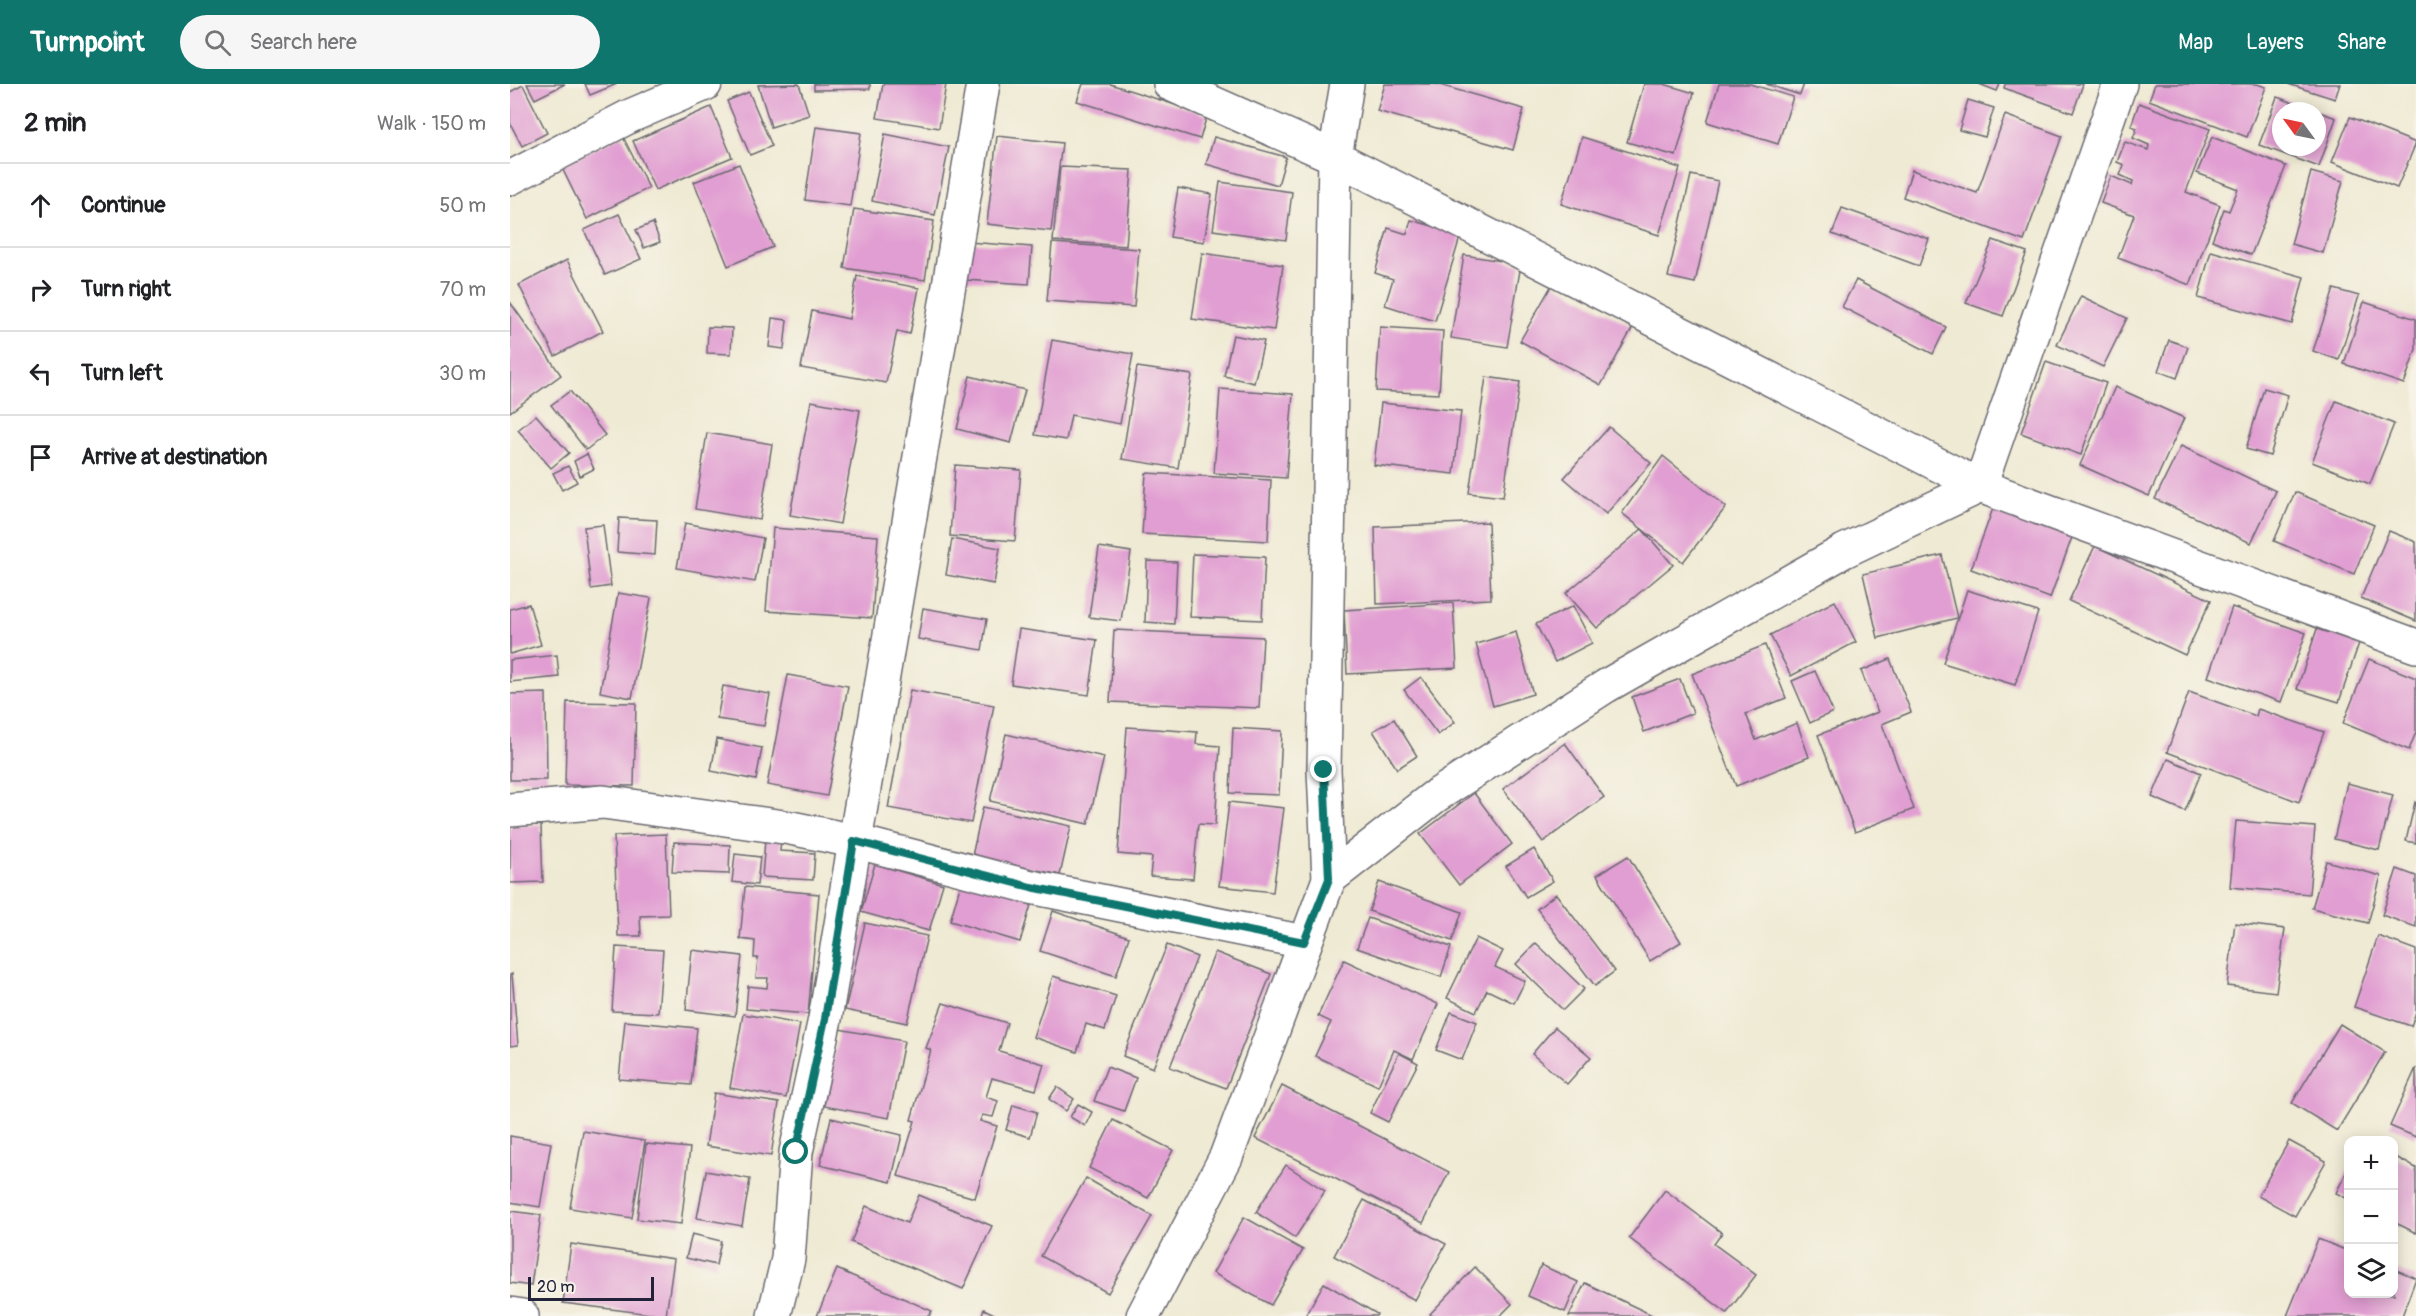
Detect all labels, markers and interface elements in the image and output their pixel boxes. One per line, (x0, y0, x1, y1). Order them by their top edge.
search box (180, 15, 600, 69)
text: Turnpoint (30, 25, 144, 60)
icon: search (201, 26, 234, 59)
text: Search here (249, 28, 357, 56)
text: Map (2178, 29, 2213, 56)
text: Layers (2246, 29, 2304, 56)
text: Share (2337, 29, 2386, 56)
north arrow (2272, 102, 2326, 156)
text: 2 min (24, 107, 86, 139)
text: Walk · 150 m (377, 111, 486, 136)
icon: ahead (24, 189, 57, 222)
text: Continue (81, 191, 165, 219)
text: 50 m (439, 193, 486, 218)
icon: right (24, 273, 57, 306)
text: Turn right (81, 275, 171, 303)
text: 70 m (440, 277, 486, 302)
icon: left (24, 357, 57, 390)
text: Turn left (81, 359, 163, 387)
text: 30 m (439, 361, 486, 386)
icon: arrive (24, 441, 57, 474)
text: Arrive at destination (81, 443, 267, 471)
route end (1310, 756, 1336, 782)
map controls (2344, 1136, 2398, 1298)
button: + (2344, 1136, 2398, 1190)
route start (782, 1138, 808, 1164)
button: − (2344, 1190, 2398, 1244)
button: layers (2344, 1244, 2398, 1298)
scale bar (528, 1274, 654, 1302)
text: 20 m (537, 1277, 575, 1297)

